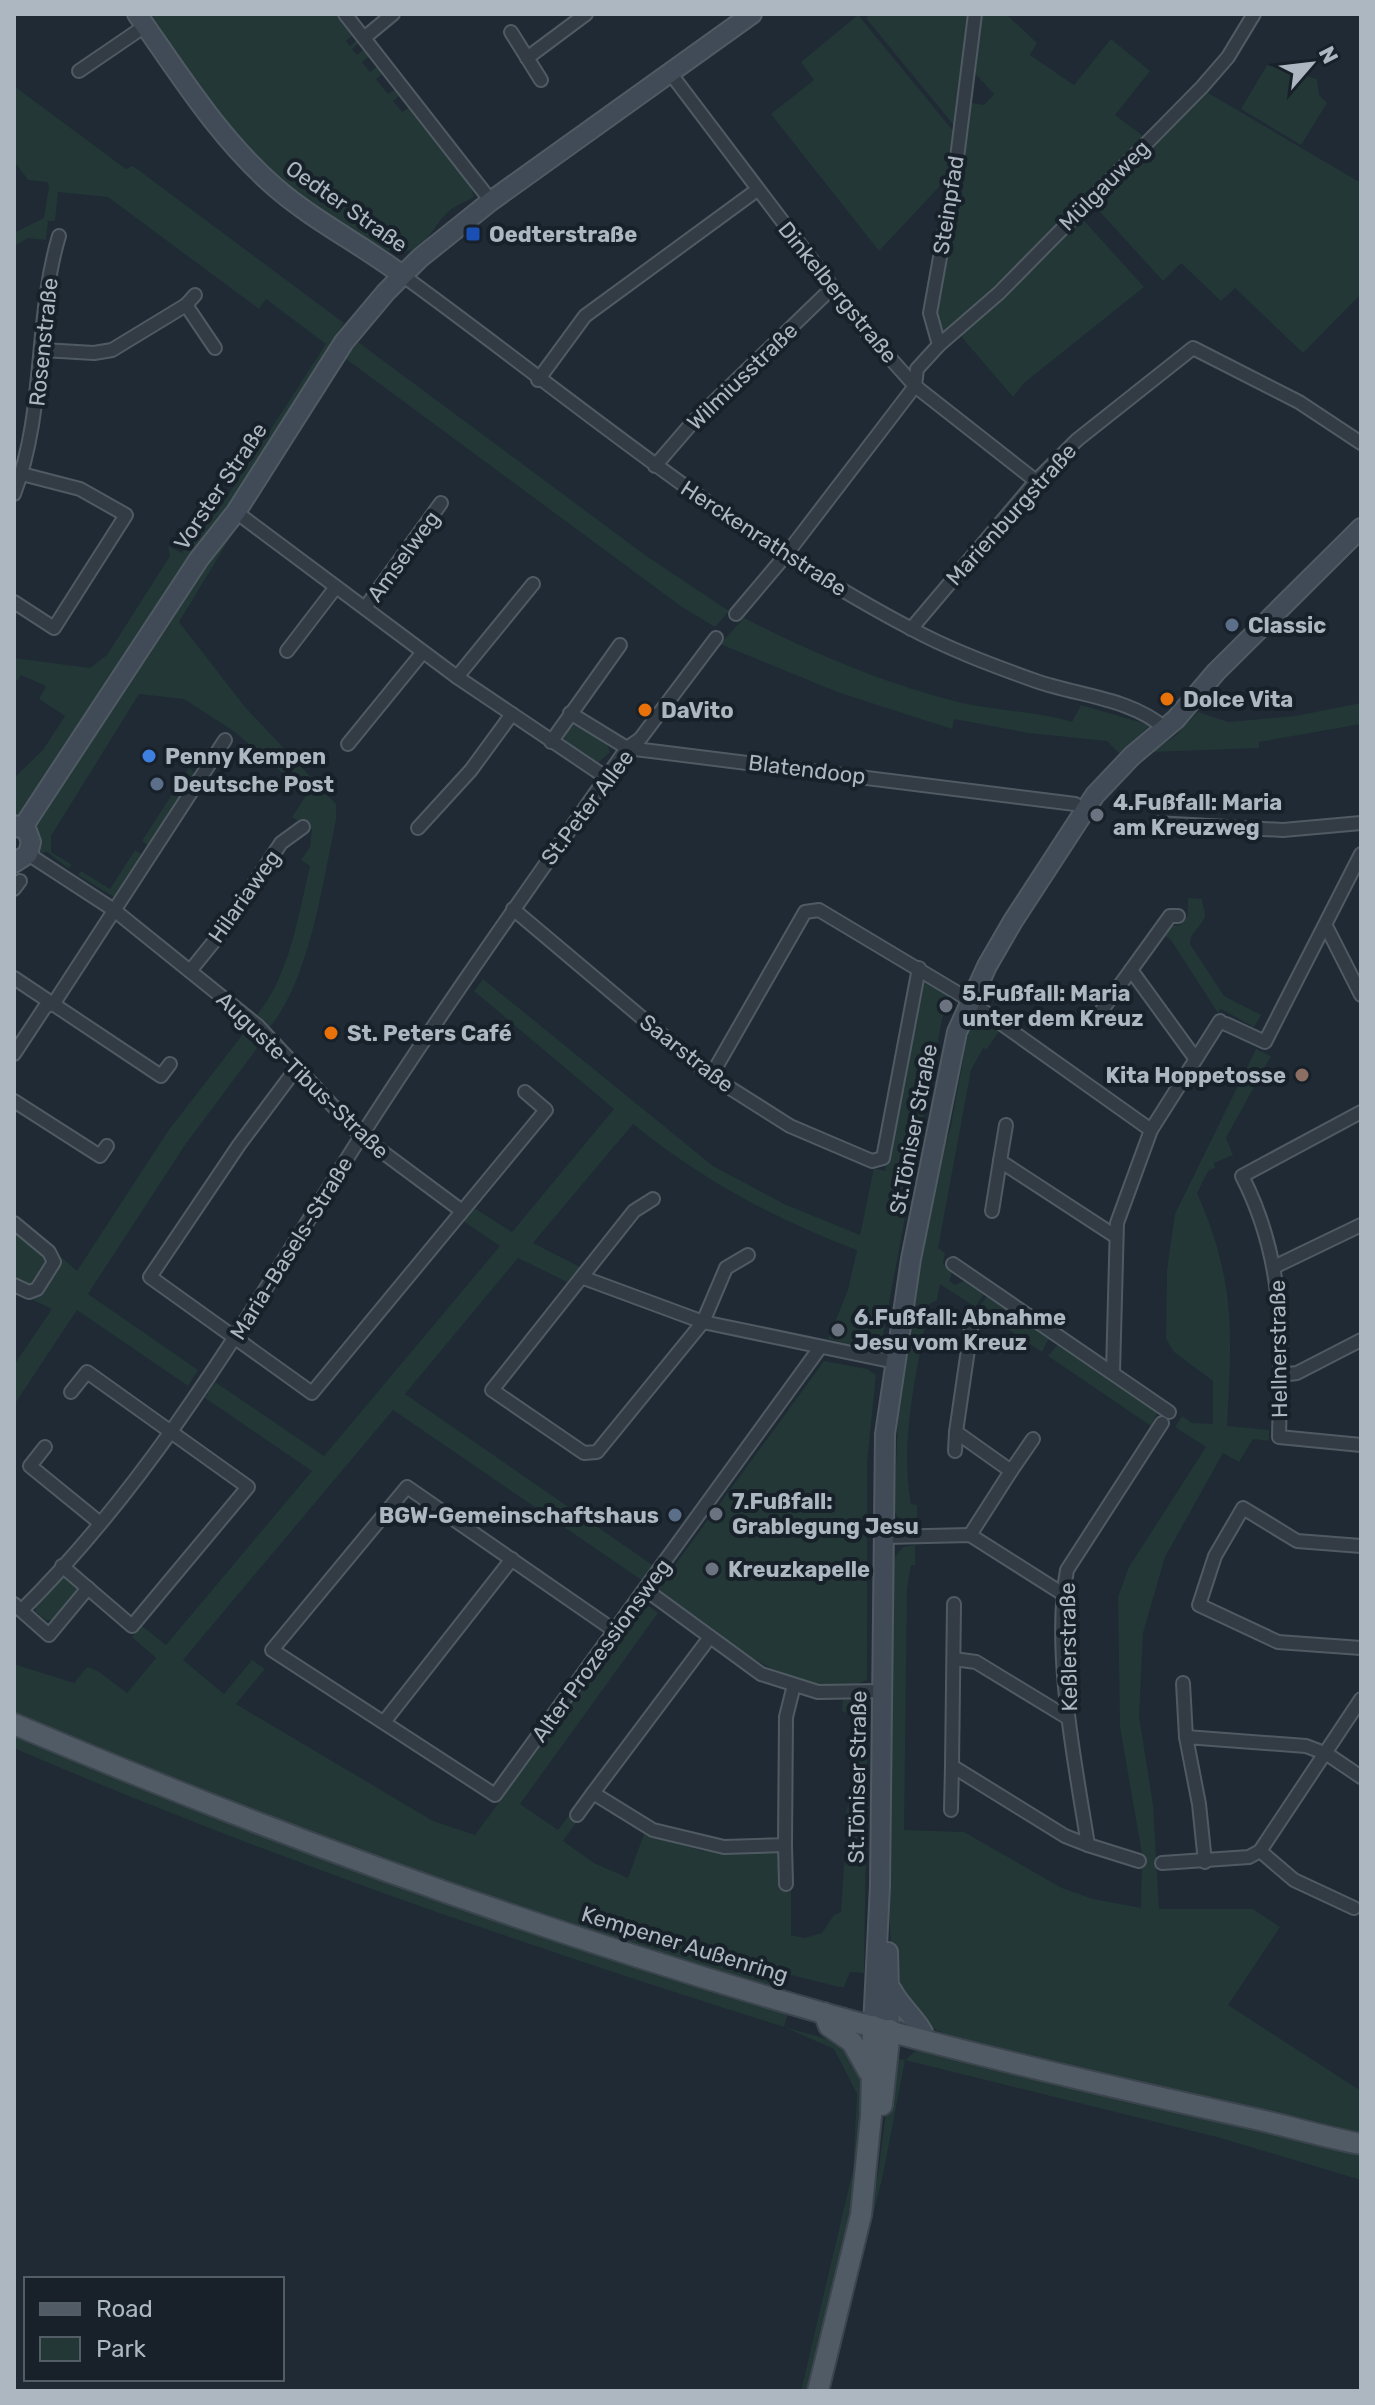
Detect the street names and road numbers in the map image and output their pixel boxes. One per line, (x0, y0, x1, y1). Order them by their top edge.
street label: Mülgauweg (1053, 134, 1155, 236)
street label: Steinpfad (927, 154, 970, 256)
street label: Oedter Straße (281, 155, 413, 258)
street label: Dinkelbergstraße (772, 216, 903, 369)
street label: Rosenstraße (23, 276, 64, 408)
street label: Wilmiusstraße (682, 317, 803, 436)
street label: Vorster Straße (168, 418, 273, 555)
street label: Marienburgstraße (940, 438, 1082, 591)
street label: Herckenrathstraße (676, 475, 852, 602)
street label: Amselweg (361, 505, 445, 607)
street label: St.Peter Allee (535, 744, 640, 870)
street label: Blatendoop (747, 749, 867, 790)
street label: Hilariaweg (203, 845, 286, 948)
street label: Auguste-Tibus-Straße (211, 986, 394, 1165)
street label: Saarstraße (634, 1008, 739, 1098)
street label: St.Töniser Straße (884, 1042, 943, 1217)
street label: Maria-Basels-Straße (224, 1152, 359, 1345)
street label: Hellnerstraße (1264, 1280, 1293, 1418)
street label: Alter Prozessionsweg (526, 1553, 677, 1747)
street label: Keßlerstraße (1054, 1582, 1083, 1712)
street label: St.Töniser Straße (842, 1690, 873, 1864)
street label: Kempener Außenring (578, 1900, 792, 1989)

